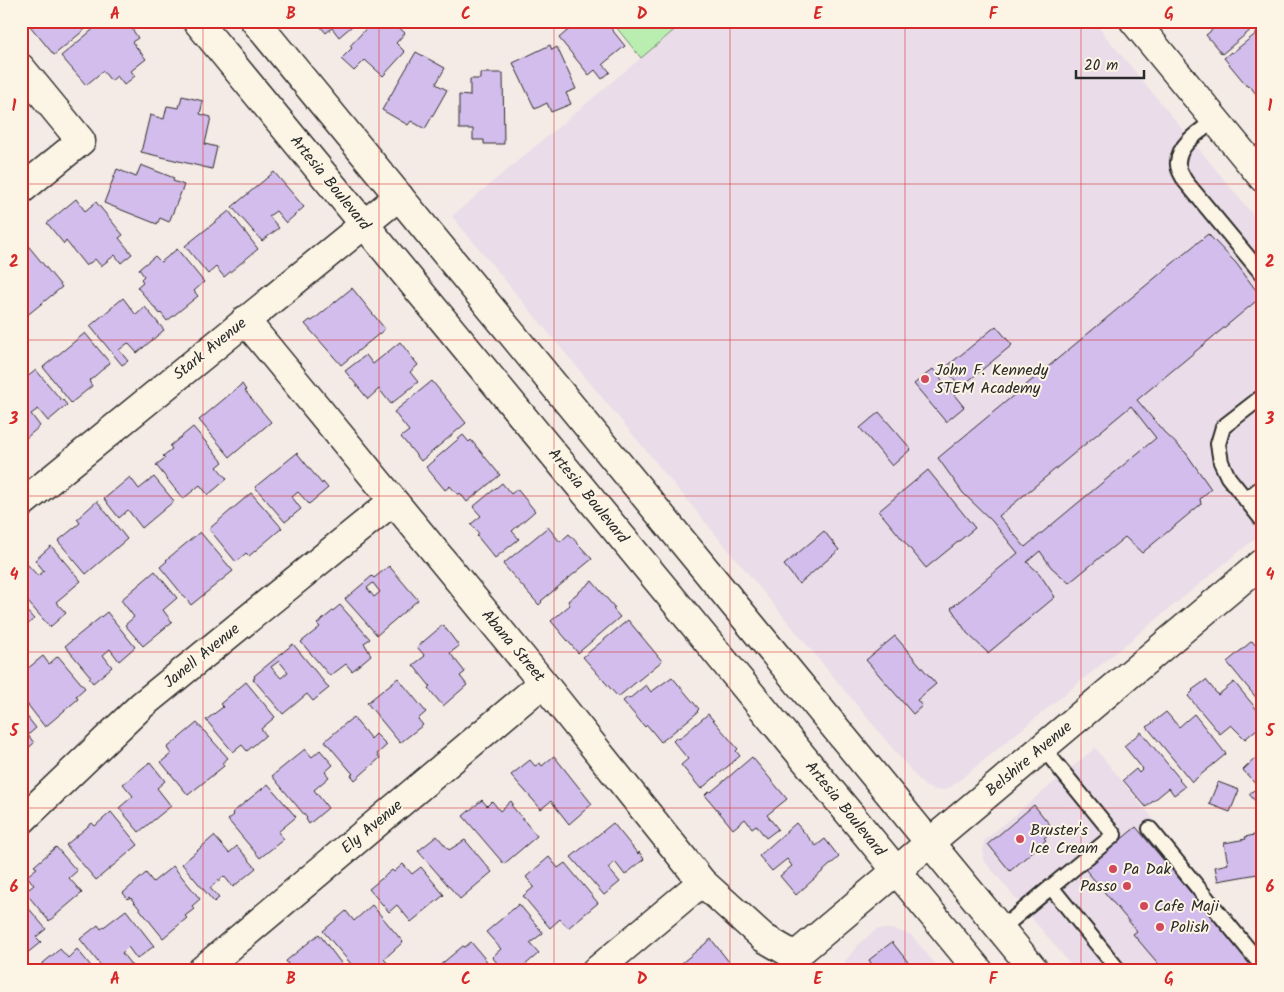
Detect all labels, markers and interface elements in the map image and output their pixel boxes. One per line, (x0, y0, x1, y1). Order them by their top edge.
text: A (110, 2, 120, 27)
text: B (286, 2, 296, 27)
text: C (461, 2, 471, 27)
text: D (637, 2, 648, 27)
text: E (814, 2, 824, 27)
text: F (989, 2, 999, 27)
text: G (1164, 2, 1174, 27)
scale bar (1076, 48, 1144, 80)
text: 20 m (1084, 54, 1118, 78)
text: 1 (12, 94, 17, 119)
text: 1 (1268, 94, 1273, 119)
street label: Artesia Boulevard (284, 130, 377, 237)
text: 2 (9, 250, 19, 275)
text: 2 (1265, 250, 1275, 275)
street label: Stark Avenue (168, 311, 252, 387)
place label: John F. Kennedy STEM Academy (935, 358, 1049, 401)
marker: John F. Kennedy STEM Academy (919, 373, 931, 385)
text: 3 (9, 407, 19, 432)
text: 3 (1265, 407, 1275, 432)
street label: Artesia Boulevard (542, 443, 635, 550)
text: 4 (10, 563, 19, 588)
text: 4 (1266, 563, 1275, 588)
street label: Abana Street (475, 604, 552, 689)
street label: Janell Avenue (158, 617, 246, 695)
street label: Belshire Avenue (980, 715, 1078, 803)
text: 5 (9, 719, 20, 744)
text: 5 (1265, 719, 1276, 744)
street label: Artesia Boulevard (799, 756, 892, 863)
street label: Ely Avenue (336, 794, 408, 860)
place label: Bruster's Ice Cream (1030, 818, 1098, 861)
marker: Bruster's Ice Cream (1014, 833, 1026, 845)
place label: Pa Dak (1123, 857, 1171, 882)
marker: Pa Dak (1107, 863, 1119, 875)
place label: Passo (1080, 874, 1117, 899)
text: 6 (10, 875, 19, 900)
text: 6 (1266, 875, 1275, 900)
marker: Passo (1121, 880, 1133, 892)
place label: Cafe Maji (1154, 894, 1220, 919)
marker: Cafe Maji (1138, 900, 1150, 912)
place label: Polish (1170, 915, 1209, 940)
marker: Polish (1154, 921, 1166, 933)
text: A (110, 967, 120, 992)
text: B (286, 967, 296, 992)
text: C (461, 967, 471, 992)
text: D (637, 967, 648, 992)
text: E (814, 967, 824, 992)
text: F (989, 967, 999, 992)
text: G (1164, 967, 1174, 992)

